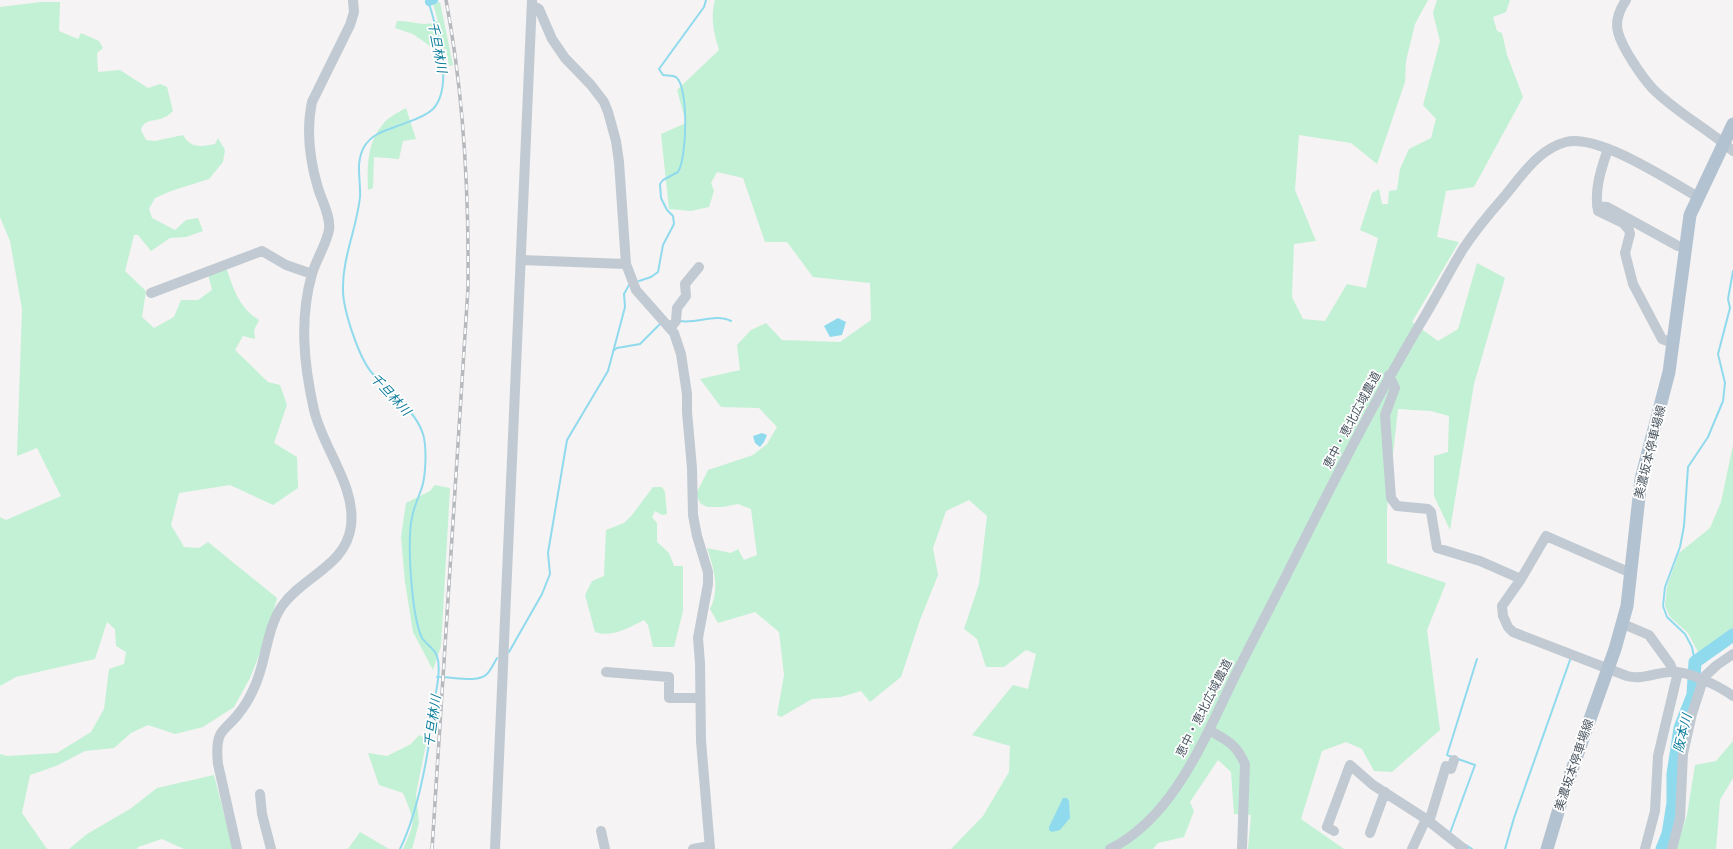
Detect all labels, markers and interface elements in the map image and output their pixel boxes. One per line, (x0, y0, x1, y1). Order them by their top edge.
water label: 千旦林川 (423, 20, 451, 76)
street label: 恵中・恵北広域農道 (1320, 369, 1385, 472)
water label: 千旦林川 (366, 370, 416, 421)
street label: 美濃坂本停車場線 (1631, 403, 1670, 501)
street label: 恵中・恵北広域農道 (1172, 656, 1237, 760)
water label: 千旦林川 (420, 692, 446, 748)
water label: 阪本川 (1670, 710, 1697, 754)
street label: 美濃坂本停車場線 (1551, 717, 1598, 813)

